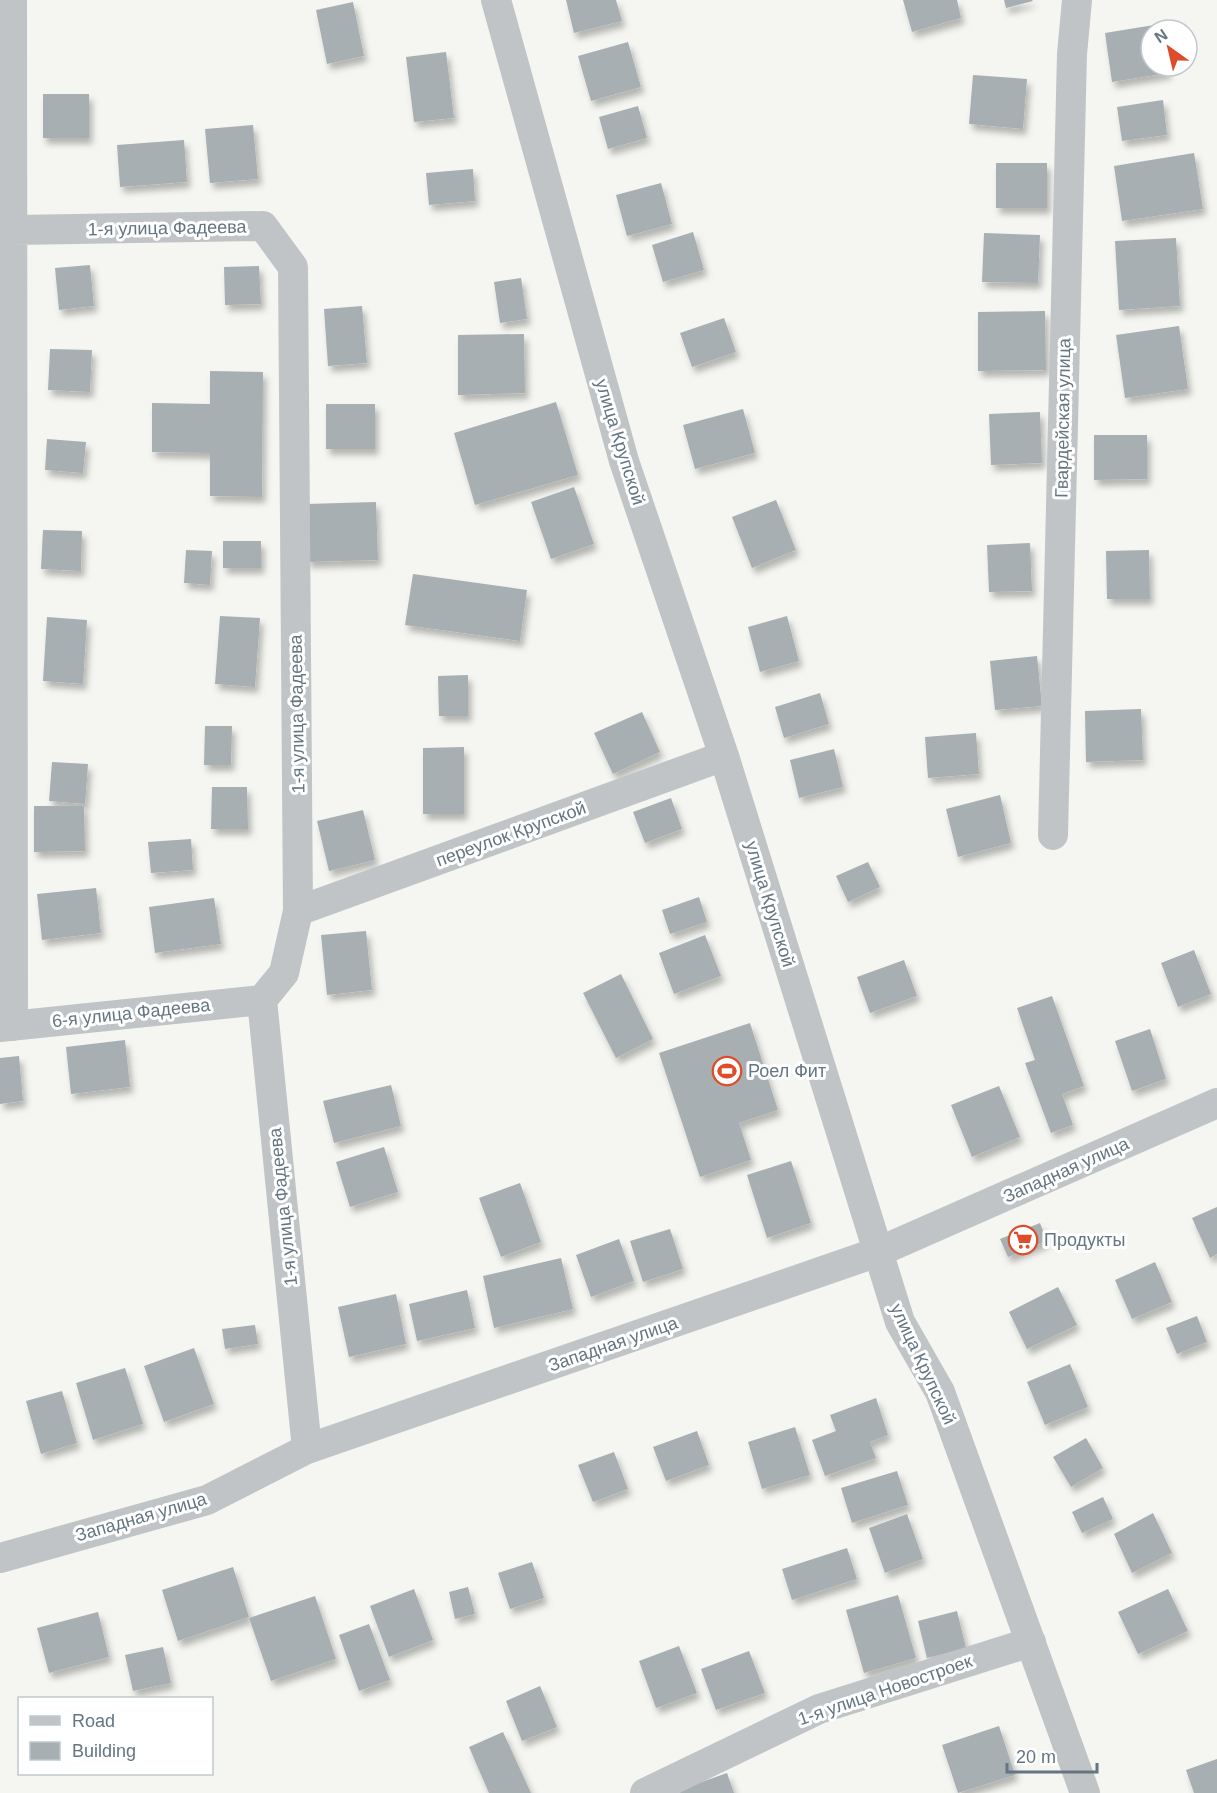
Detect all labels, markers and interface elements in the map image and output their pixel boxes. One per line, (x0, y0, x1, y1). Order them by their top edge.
north arrow (1139, 18, 1199, 78)
text: N (1151, 26, 1170, 46)
street label: 1-я улица Фадеева (87, 217, 248, 239)
street label: Гвардейская улица (1052, 337, 1074, 498)
street label: улица Крупской (591, 377, 649, 507)
street label: 1-я улица Фадеева (286, 633, 308, 794)
street label: переулок Крупской (433, 798, 589, 870)
street label: улица Крупской (741, 839, 799, 969)
street label: 6-я улица Фадеева (51, 995, 212, 1031)
sports icon: Роел Фит (711, 1055, 743, 1087)
place label: Роел Фит (748, 1061, 826, 1081)
street label: 1-я улица Фадеева (265, 1126, 301, 1287)
street label: Западная улица (1000, 1133, 1133, 1207)
supermarket icon: Продукты (1007, 1224, 1039, 1256)
place label: Продукты (1044, 1230, 1125, 1250)
street label: улица Крупской (886, 1301, 960, 1427)
street label: Западная улица (546, 1312, 681, 1375)
street label: Западная улица (73, 1488, 210, 1545)
street label: 1-я улица Новостроек (795, 1651, 975, 1729)
legend (18, 1697, 213, 1775)
text: Road (72, 1711, 115, 1731)
scale bar (1007, 1736, 1097, 1774)
text: Building (72, 1741, 136, 1761)
text: 20 m (1016, 1747, 1056, 1767)

